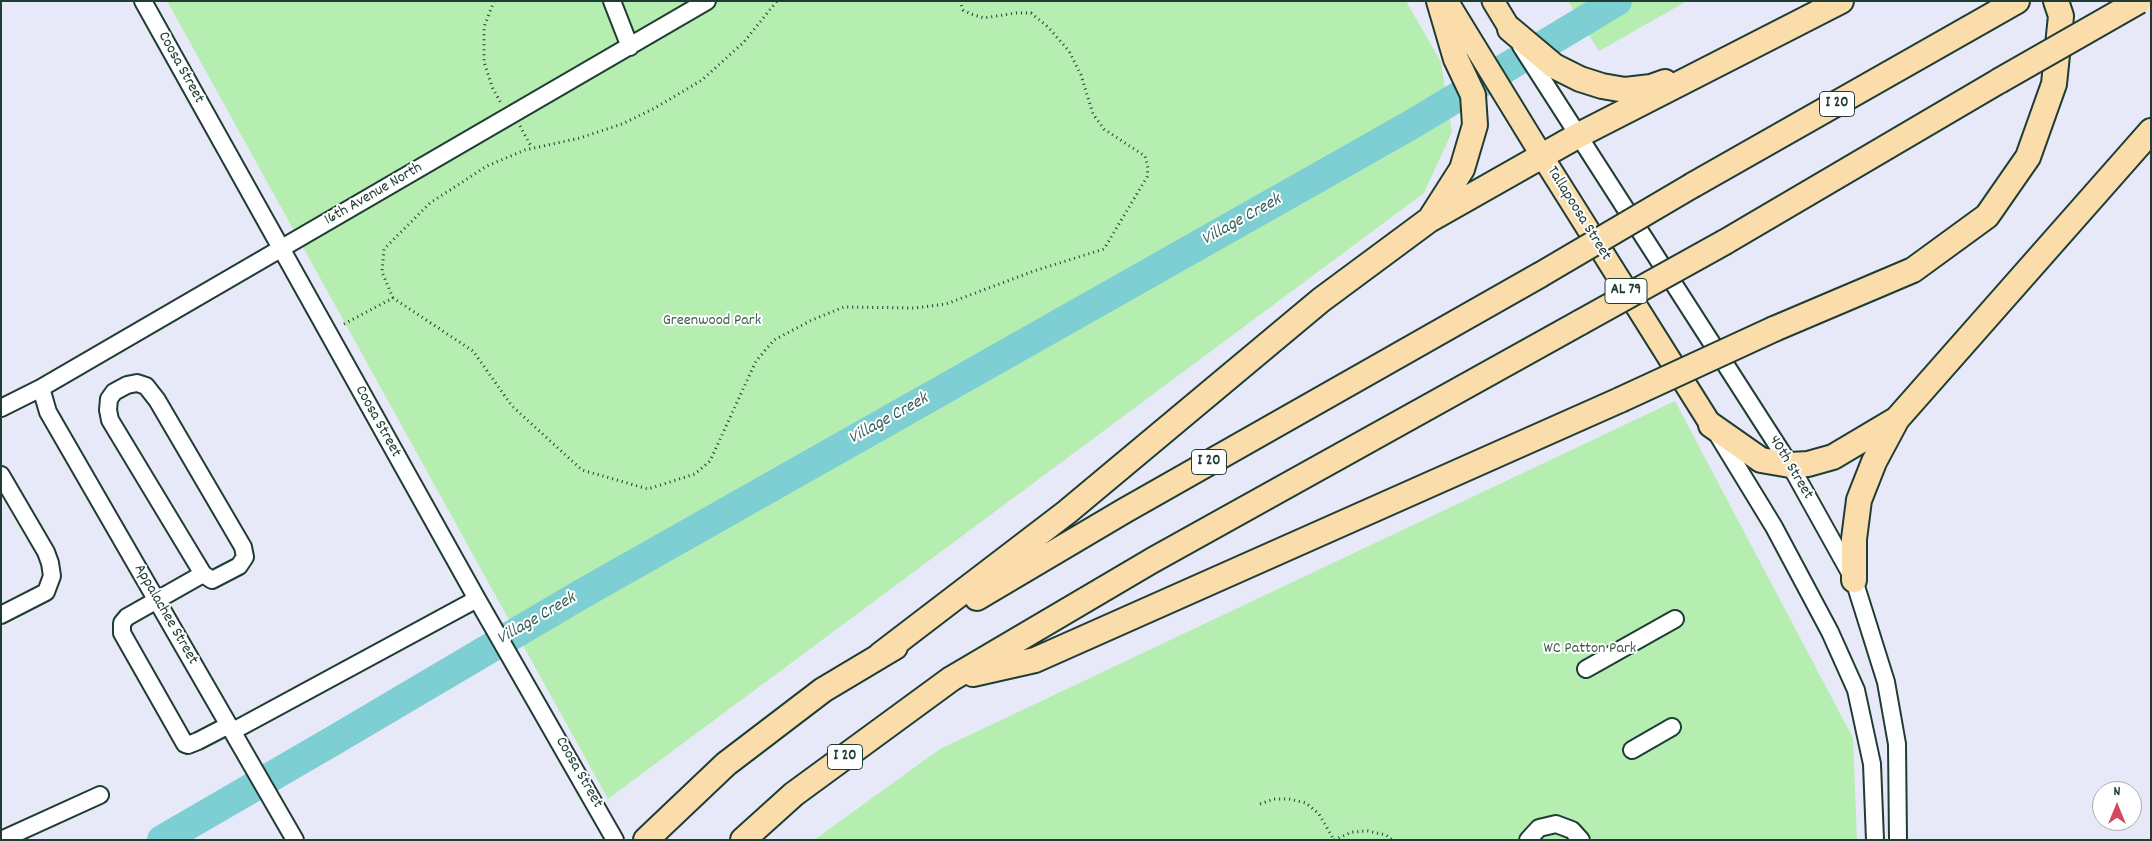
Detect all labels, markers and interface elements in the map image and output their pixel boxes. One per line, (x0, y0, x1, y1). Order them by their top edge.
street label: Coosa Street (152, 29, 208, 107)
road number: I 20 (1820, 92, 1854, 116)
street label: 16th Avenue North (322, 159, 426, 231)
street label: Tallapoosa Street (1541, 163, 1615, 265)
water label: Village Creek (1198, 190, 1286, 252)
road number: AL 79 (1605, 278, 1647, 304)
park label: Greenwood Park (663, 312, 761, 332)
street label: Coosa Street (349, 383, 405, 461)
water label: Village Creek (845, 389, 933, 451)
street label: 40th Street (1763, 433, 1817, 503)
road number: I 20 (1192, 450, 1226, 474)
street label: Appalachee Street (129, 561, 201, 669)
water label: Village Creek (494, 589, 580, 651)
park label: WC Patton Park (1544, 640, 1636, 660)
street label: Coosa Street (550, 734, 606, 812)
road number: I 20 (828, 744, 862, 770)
north arrow (2092, 781, 2142, 831)
text: N (2114, 782, 2120, 802)

